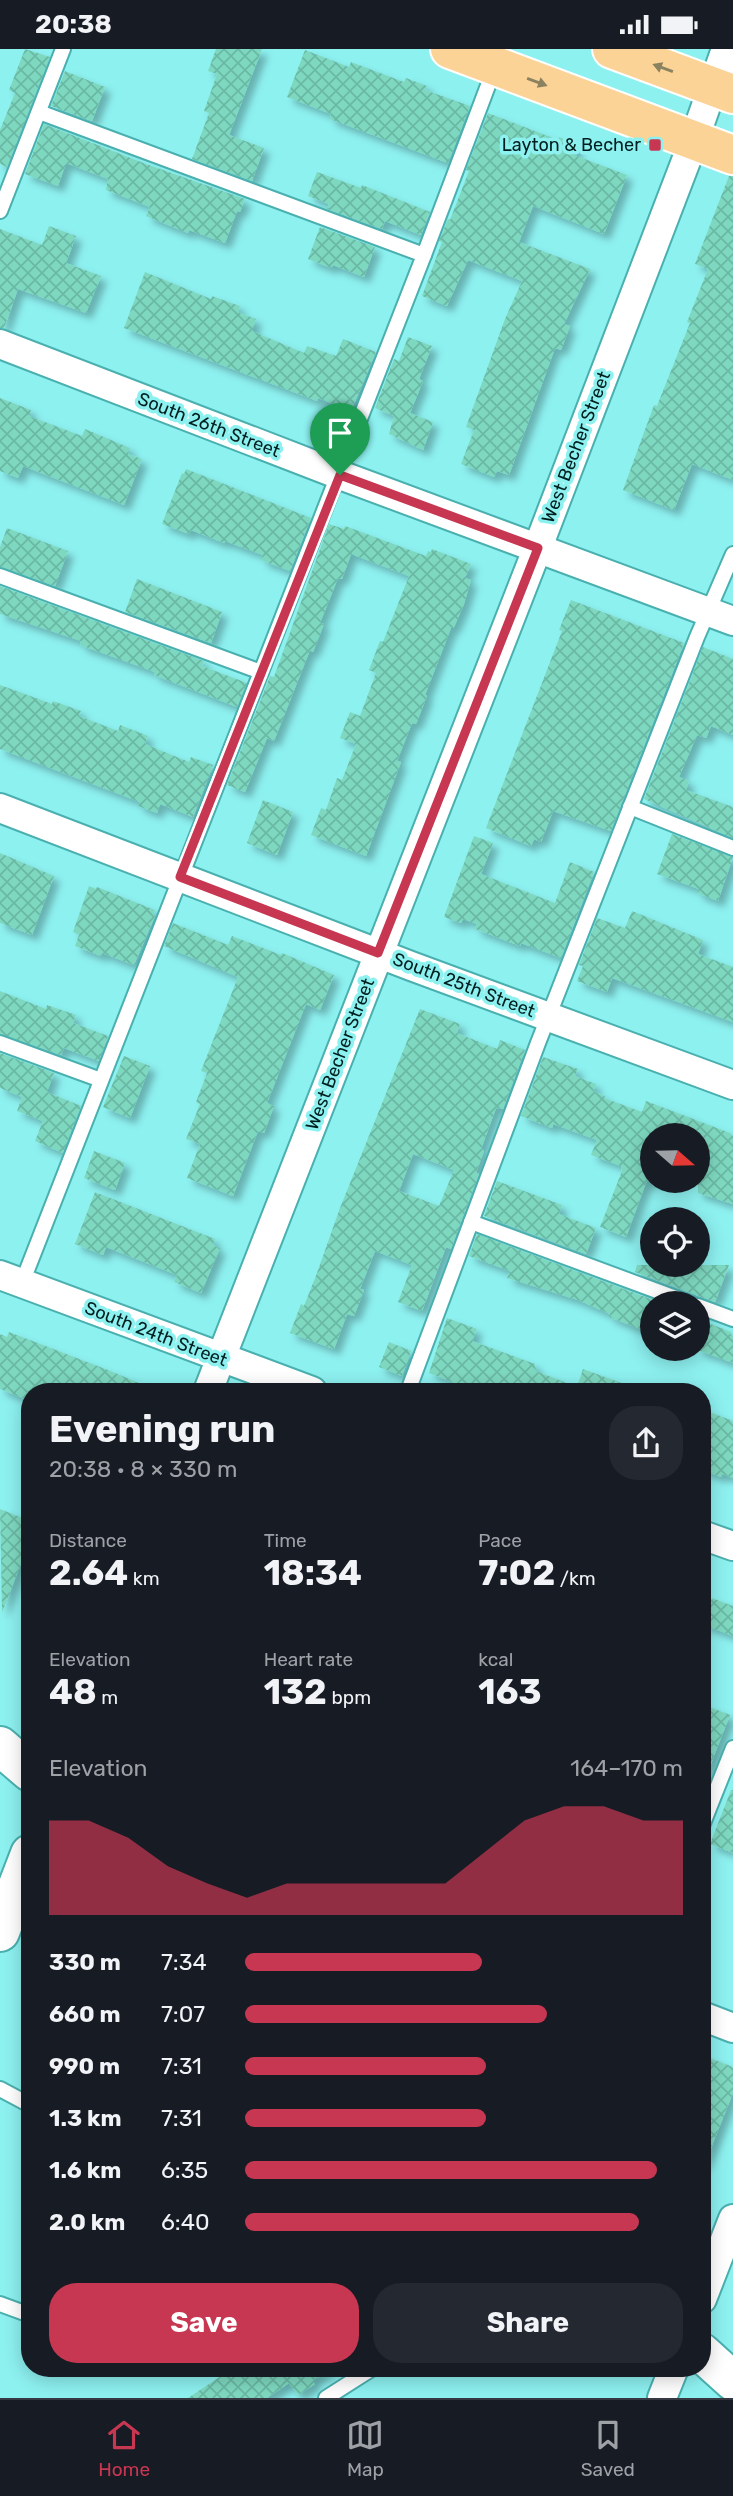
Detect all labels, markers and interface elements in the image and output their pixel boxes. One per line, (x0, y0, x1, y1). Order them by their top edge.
text: 20:38 (35, 9, 112, 40)
one-way arrow (652, 62, 673, 73)
one-way arrow (526, 76, 547, 87)
place label: Layton & Becher (502, 134, 641, 156)
marker: Layton & Becher (647, 137, 663, 153)
street label: West Becher Street (537, 368, 615, 526)
street label: South 26th Street (135, 388, 283, 462)
pin (310, 403, 370, 475)
icon: arrive (321, 414, 359, 452)
street label: South 25th Street (390, 948, 538, 1022)
street label: West Becher Street (301, 975, 379, 1133)
north arrow (640, 1123, 710, 1193)
map controls (640, 1123, 710, 1361)
button: locate (640, 1207, 710, 1277)
button: layers (640, 1291, 710, 1361)
street label: South 24th Street (82, 1297, 230, 1371)
text: Evening run (49, 1406, 275, 1452)
button: share (609, 1406, 683, 1480)
text: 20:38 · 8 × 330 m (49, 1455, 237, 1483)
text: Distance (49, 1529, 127, 1552)
text: Time (264, 1529, 307, 1552)
text: Pace (478, 1529, 522, 1552)
text: 2.64 (49, 1552, 128, 1594)
text: 18:34 (264, 1552, 362, 1594)
text: 7:02 (478, 1552, 555, 1594)
text: km (128, 1567, 160, 1590)
text: /km (555, 1567, 596, 1590)
text: Elevation (49, 1648, 130, 1671)
text: Heart rate (264, 1648, 353, 1671)
text: kcal (478, 1648, 513, 1671)
text: 48 (49, 1671, 97, 1713)
text: 132 (264, 1671, 327, 1713)
text: 163 (478, 1671, 542, 1713)
text: m (97, 1686, 118, 1709)
text: bpm (327, 1686, 371, 1709)
text: Elevation (49, 1754, 148, 1782)
text: 164–170 m (570, 1754, 683, 1782)
text: 330 m (49, 1948, 121, 1976)
text: 7:34 (161, 1948, 207, 1976)
text: 660 m (49, 2000, 121, 2028)
text: 7:07 (161, 2000, 205, 2028)
text: 990 m (49, 2052, 120, 2080)
text: 7:31 (161, 2052, 202, 2080)
text: 1.3 km (49, 2104, 122, 2132)
text: 7:31 (161, 2104, 202, 2132)
text: 1.6 km (49, 2156, 121, 2184)
text: 6:35 (161, 2156, 208, 2184)
text: 2.0 km (49, 2208, 125, 2236)
text: 6:40 (161, 2208, 210, 2236)
button: Save (49, 2283, 359, 2363)
button: Share (373, 2283, 683, 2363)
tab: Home (98, 2416, 150, 2481)
tab: Map (346, 2416, 384, 2481)
tab: Saved (581, 2416, 635, 2481)

